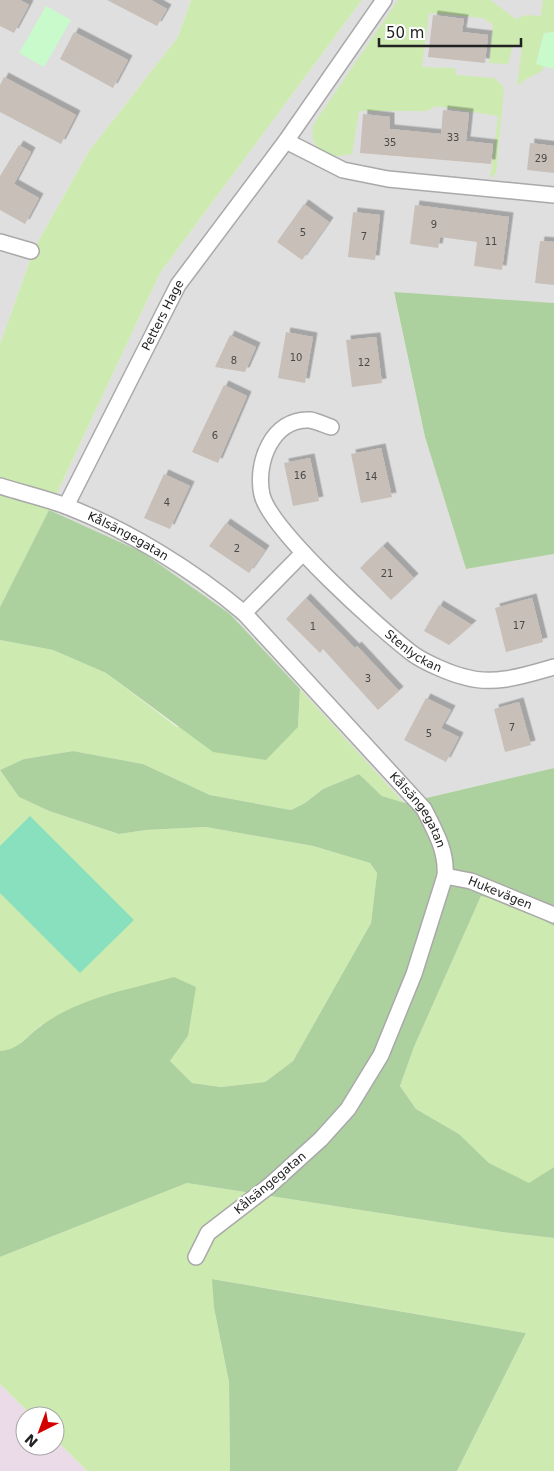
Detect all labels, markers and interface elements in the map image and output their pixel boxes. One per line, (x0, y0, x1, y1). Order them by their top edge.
scale bar (379, 15, 522, 47)
text: 50 m (386, 24, 424, 42)
house number: 33 (447, 132, 459, 143)
house number: 35 (384, 137, 396, 148)
house number: 29 (535, 153, 547, 164)
house number: 9 (431, 219, 437, 230)
house number: 5 (300, 227, 306, 238)
house number: 7 (361, 231, 367, 242)
house number: 11 (485, 236, 497, 247)
street label: Petters Hage (139, 277, 187, 353)
house number: 10 (290, 352, 302, 363)
house number: 8 (231, 355, 237, 366)
house number: 12 (358, 357, 370, 368)
house number: 6 (212, 430, 218, 441)
house number: 16 (294, 470, 306, 481)
house number: 14 (365, 471, 377, 482)
house number: 4 (164, 497, 170, 508)
street label: Kålsängegatan (86, 509, 171, 563)
house number: 2 (234, 543, 240, 554)
house number: 21 (381, 568, 393, 579)
house number: 17 (513, 620, 525, 631)
house number: 1 (310, 621, 316, 632)
street label: Stenlyckan (382, 627, 444, 675)
house number: 3 (365, 673, 371, 684)
house number: 7 (509, 722, 515, 733)
house number: 5 (426, 728, 432, 739)
street label: Kålsängegatan (387, 769, 448, 850)
street label: Hukevägen (466, 874, 534, 912)
street label: Kålsängegatan (231, 1149, 309, 1217)
north arrow (15, 1406, 65, 1456)
text: N (22, 1431, 41, 1451)

